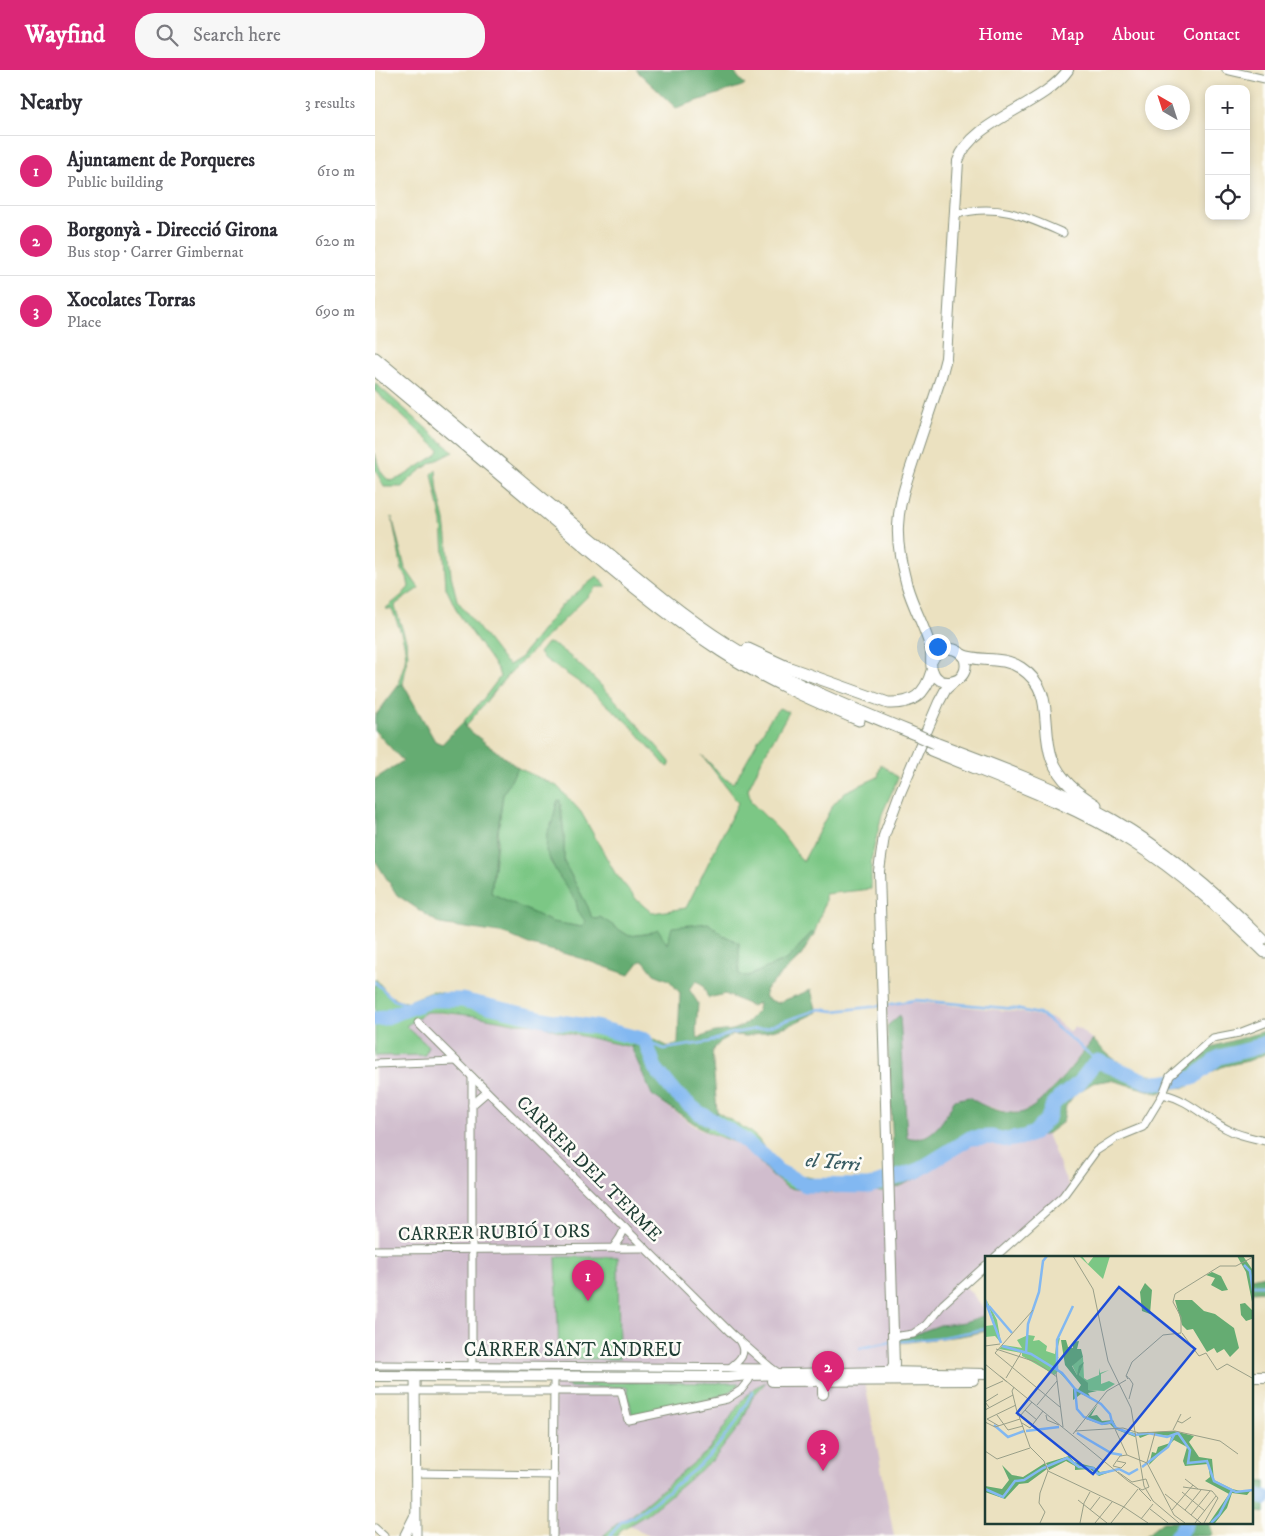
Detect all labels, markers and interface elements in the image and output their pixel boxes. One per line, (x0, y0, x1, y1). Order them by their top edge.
search box (135, 13, 485, 58)
text: Wayfind (25, 20, 105, 50)
icon: search (153, 21, 181, 49)
text: Search here (193, 24, 281, 47)
text: Home (978, 24, 1023, 46)
text: Map (1051, 24, 1084, 46)
text: About (1112, 24, 1155, 46)
text: Contact (1183, 24, 1240, 46)
north arrow (1145, 85, 1190, 130)
map controls (1205, 85, 1250, 220)
button: + (1205, 85, 1250, 130)
text: Nearby (20, 90, 82, 116)
text: 3 results (305, 93, 355, 113)
button: − (1205, 130, 1250, 175)
text: Ajuntament de Porqueres (67, 149, 255, 172)
text: 1 (33, 161, 39, 181)
text: 610 m (317, 161, 355, 181)
text: Public building (67, 172, 163, 192)
button: locate (1205, 175, 1250, 220)
text: Borgonyà - Direcció Girona (67, 219, 278, 242)
text: 2 (32, 231, 40, 251)
text: 620 m (315, 231, 355, 251)
text: Bus stop · Carrer Gimbernat (67, 242, 244, 262)
text: Xocolates Torras (67, 289, 195, 312)
text: 3 (33, 301, 39, 321)
text: 690 m (315, 301, 355, 321)
text: Place (67, 312, 101, 332)
your location (925, 634, 951, 660)
street label: CARRER DEL TERME (511, 1091, 667, 1247)
water label: el Terri (805, 1148, 863, 1178)
street label: CARRER RUBIÓ I ORS (398, 1218, 590, 1246)
inset map (985, 1256, 1253, 1524)
pin: 1 (572, 1260, 604, 1301)
street label: CARRER SANT ANDREU (464, 1339, 683, 1362)
pin: 2 (812, 1351, 844, 1392)
pin: 3 (807, 1430, 839, 1471)

